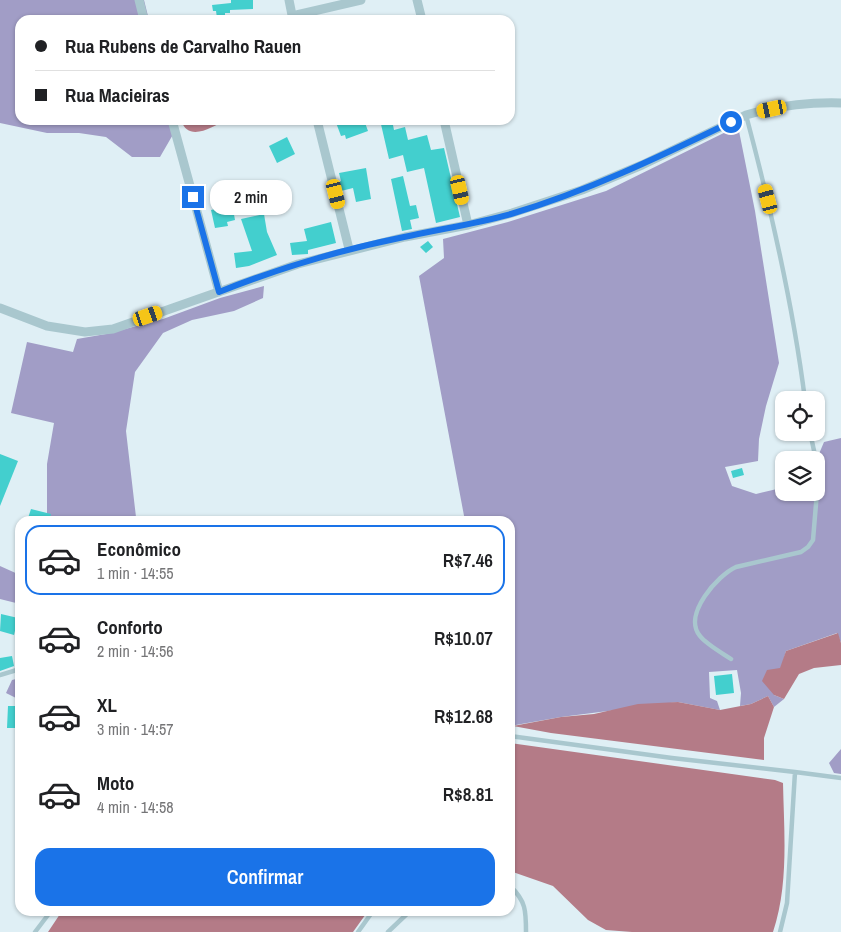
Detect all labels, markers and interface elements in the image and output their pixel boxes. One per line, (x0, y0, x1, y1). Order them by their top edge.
text: Rua Rubens de Carvalho Rauen (65, 33, 301, 59)
text: Rua Macieiras (65, 82, 170, 108)
car (755, 99, 788, 119)
route start (720, 111, 742, 133)
car (449, 174, 470, 206)
car (325, 178, 346, 210)
callout: 2 min (210, 180, 293, 214)
car (756, 183, 779, 215)
route end (182, 186, 204, 208)
text: 2 min (234, 186, 268, 208)
car (131, 304, 164, 328)
map controls (775, 391, 825, 501)
button: locate (775, 391, 825, 441)
button: layers (775, 451, 825, 501)
text: Econômico (97, 536, 181, 562)
icon: car (37, 538, 82, 583)
text: R$7.46 (443, 547, 493, 573)
text: 1 min · 14:55 (97, 562, 174, 584)
text: Conforto (97, 614, 163, 640)
icon: car (37, 616, 82, 661)
text: R$10.07 (434, 625, 493, 651)
text: 2 min · 14:56 (97, 640, 174, 662)
text: XL (97, 692, 117, 718)
icon: car (37, 694, 82, 739)
text: R$12.68 (434, 703, 493, 729)
text: 3 min · 14:57 (97, 718, 174, 740)
text: Moto (97, 770, 134, 796)
icon: car (37, 772, 82, 817)
text: R$8.81 (443, 781, 493, 807)
text: 4 min · 14:58 (97, 796, 174, 818)
button: Confirmar (35, 848, 495, 906)

